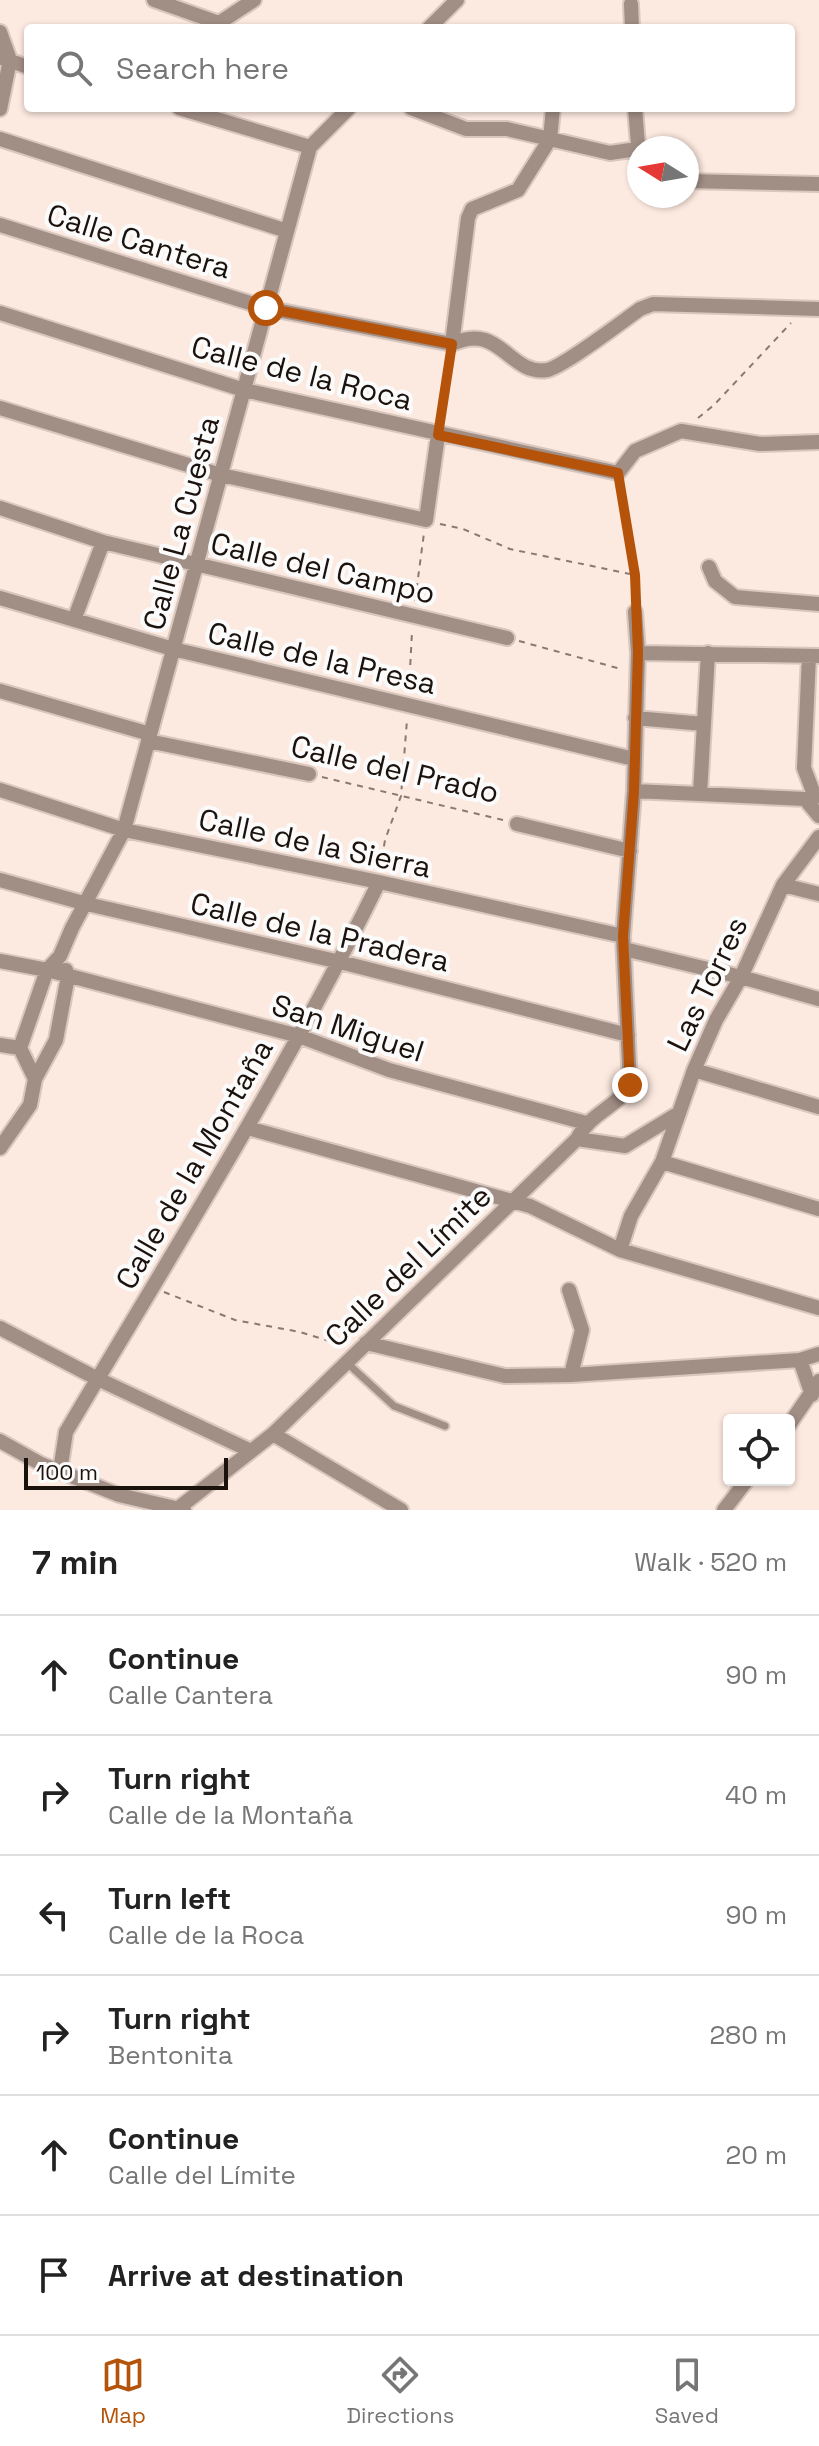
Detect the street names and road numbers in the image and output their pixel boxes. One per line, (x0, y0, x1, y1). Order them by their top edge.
street label: Calle Cantera (42, 195, 236, 287)
street label: Calle de la Roca (187, 327, 417, 419)
street label: Calle La Cuesta (134, 412, 228, 634)
street label: Calle del Campo (207, 523, 439, 613)
street label: Calle de la Presa (204, 613, 440, 703)
street label: Calle del Prado (287, 726, 503, 812)
street label: Calle de la Sierra (195, 799, 435, 887)
street label: Calle de la Pradera (187, 883, 453, 981)
street label: Las Torres (658, 910, 756, 1058)
street label: San Miguel (267, 985, 429, 1071)
street label: Calle de la Montaña (106, 1032, 282, 1296)
street label: Calle del Límite (317, 1177, 499, 1355)

